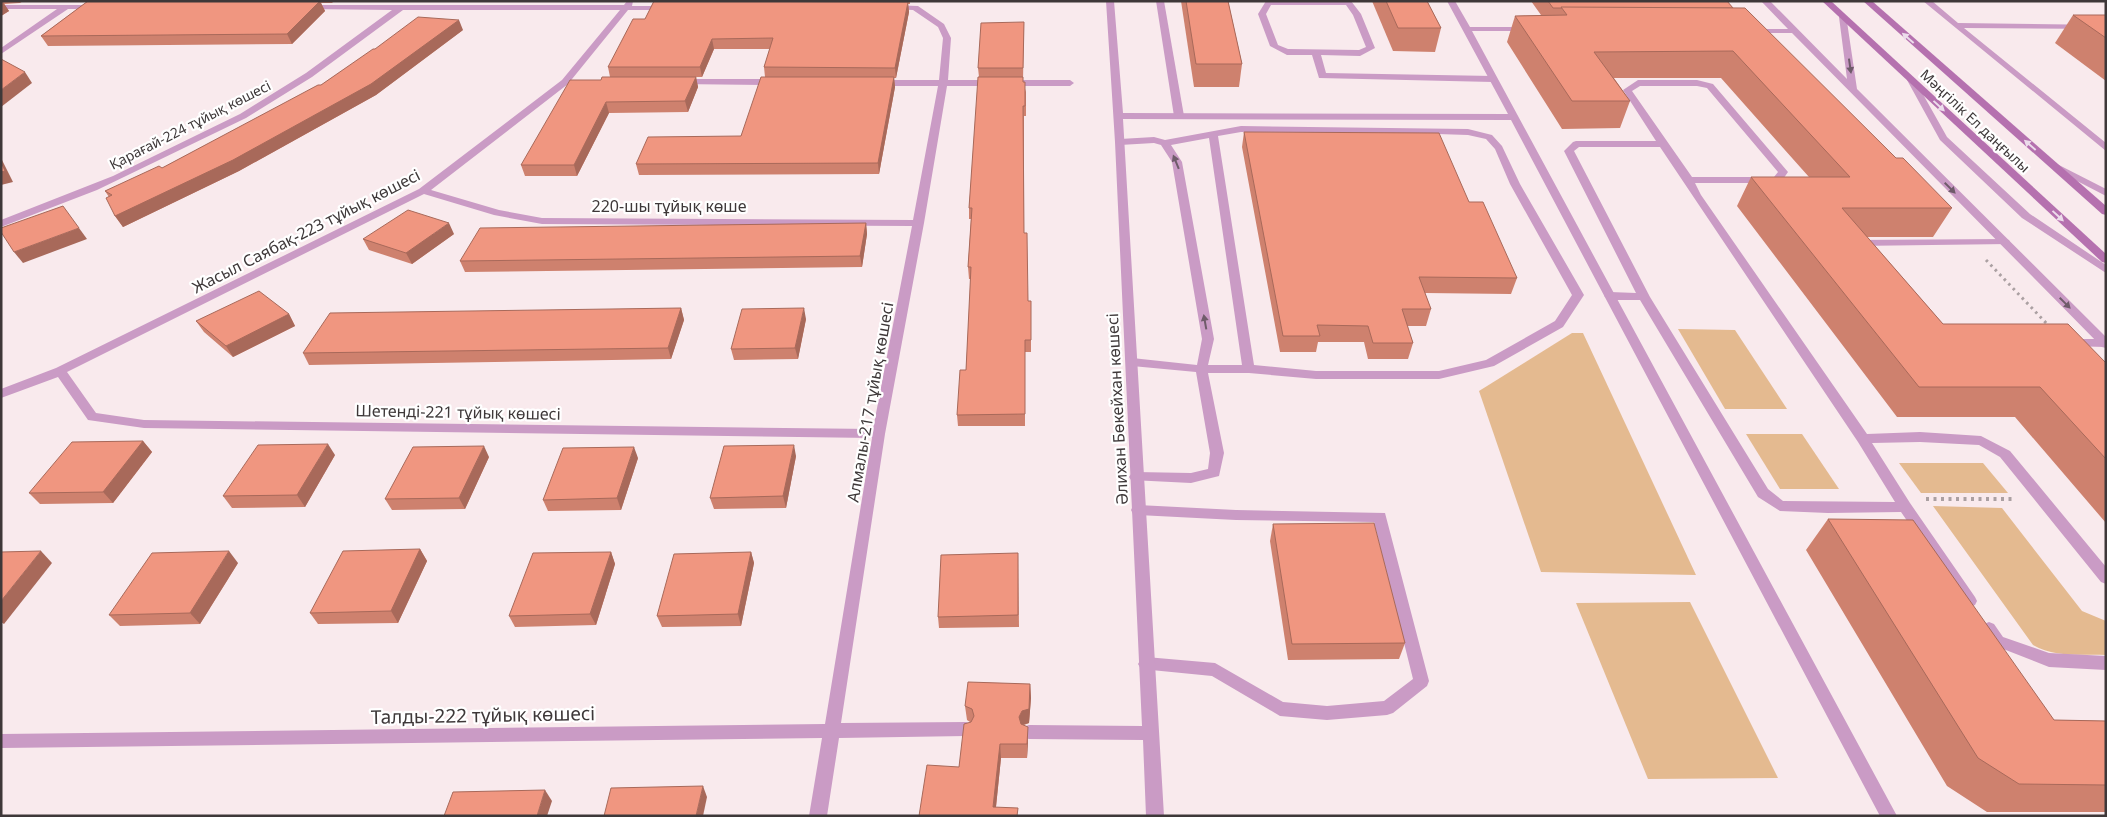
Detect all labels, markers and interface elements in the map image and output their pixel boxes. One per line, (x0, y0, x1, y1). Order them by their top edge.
one-way arrow (1901, 32, 1914, 43)
one-way arrow (1846, 58, 1854, 74)
street label: Мәңгілік Ел даңғылы (1917, 65, 2034, 176)
street label: Қарағай-224 тұйық көшесі (106, 76, 274, 174)
one-way arrow (1932, 100, 1944, 112)
one-way arrow (2024, 139, 2036, 151)
one-way arrow (1172, 154, 1180, 169)
street label: Жасыл Саябақ-223 тұйық көшесі (188, 164, 424, 298)
one-way arrow (1944, 181, 1956, 193)
street label: 220-шы тұйық көше (592, 195, 747, 217)
one-way arrow (2052, 210, 2064, 222)
one-way arrow (2059, 297, 2071, 309)
street label: Алмалы-217 тұйық көшесі (842, 300, 898, 504)
street label: Әлихан Бөкейхан көшесі (1101, 313, 1133, 505)
one-way arrow (1201, 313, 1209, 329)
street label: Шетенді-221 тұйық көшесі (355, 399, 561, 425)
street label: Талды-222 тұйық көшесі (371, 700, 595, 730)

